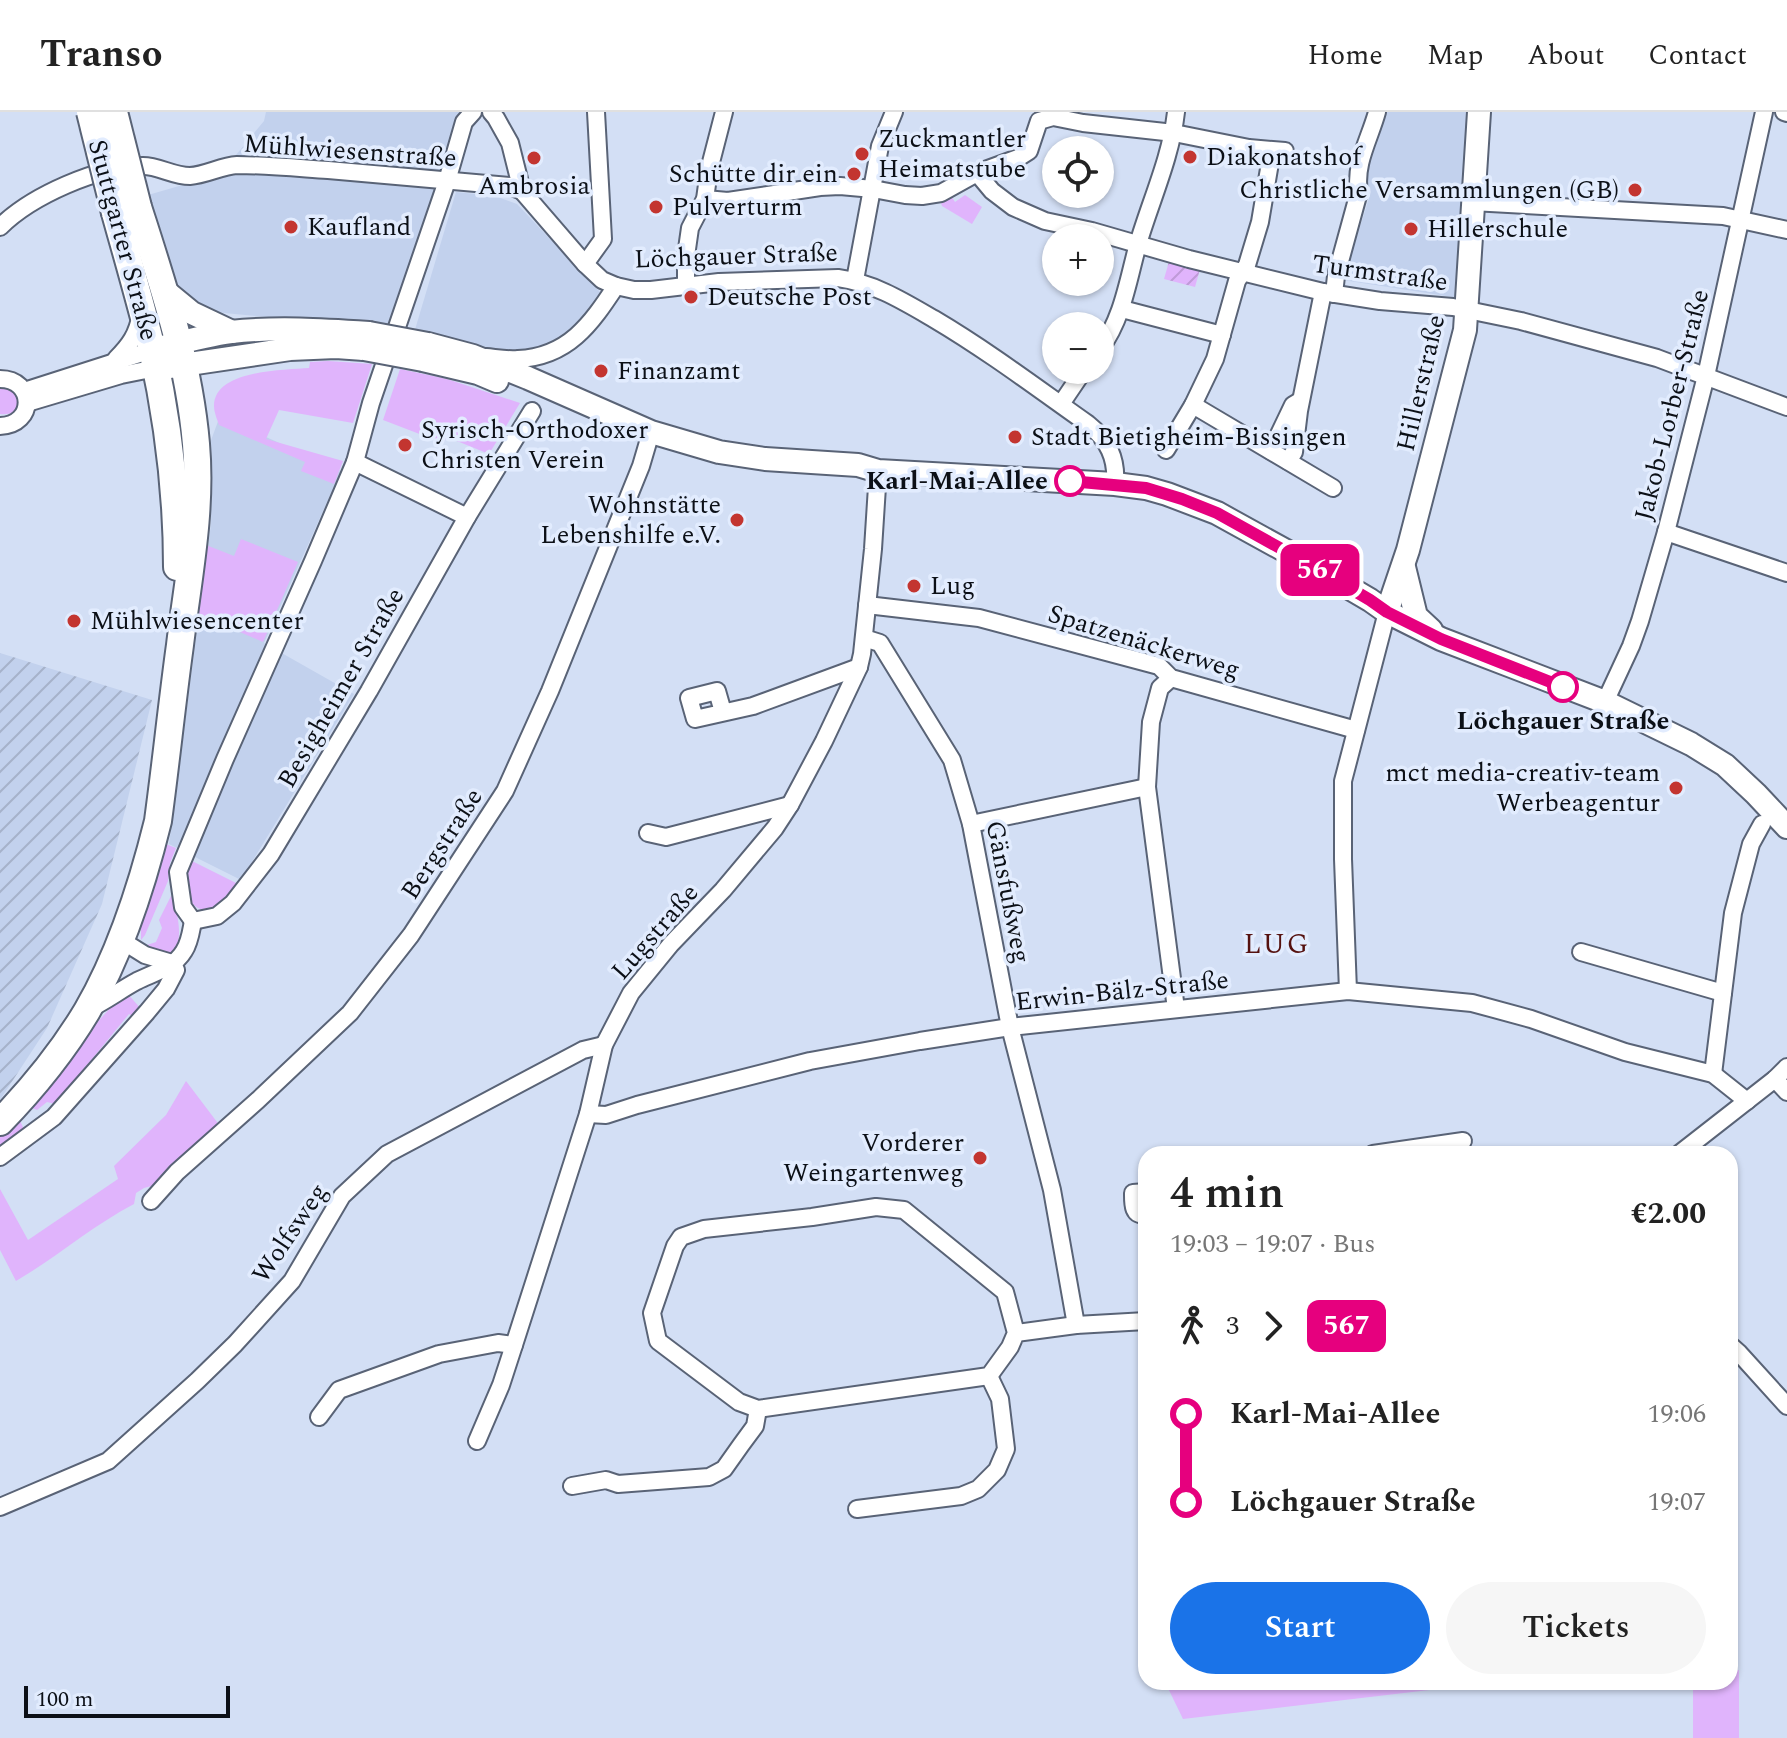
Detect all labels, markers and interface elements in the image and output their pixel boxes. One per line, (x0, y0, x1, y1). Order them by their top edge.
text: Transo (40, 26, 162, 84)
text: Home (1307, 34, 1383, 77)
text: Map (1427, 34, 1483, 77)
text: About (1527, 34, 1604, 77)
text: Contact (1648, 34, 1747, 77)
place label: Zuckmantler Heimatstube (878, 119, 1026, 189)
street label: Mühlwiesenstraße (242, 124, 458, 178)
street label: Stuttgarter Straße (77, 135, 169, 345)
map controls (1042, 136, 1114, 384)
button: locate (1042, 136, 1114, 208)
place label: Diakonatshof (1206, 137, 1363, 177)
marker: Zuckmantler Heimatstube (853, 145, 871, 163)
marker: Diakonatshof (1181, 148, 1199, 166)
marker: Ambrosia (525, 149, 543, 167)
place label: Schütte dir ein (669, 154, 838, 194)
marker: Schütte dir ein (845, 165, 863, 183)
place label: Ambrosia (478, 166, 591, 206)
place label: Christliche Versammlungen (GB) (1239, 170, 1619, 210)
marker: Christliche Versammlungen (GB) (1626, 181, 1644, 199)
place label: Pulverturm (672, 187, 803, 227)
marker: Pulverturm (647, 198, 665, 216)
place label: Kaufland (307, 207, 411, 247)
place label: Hillerschule (1427, 209, 1568, 249)
marker: Kaufland (282, 218, 300, 236)
marker: Hillerschule (1402, 220, 1420, 238)
button: + (1042, 224, 1114, 296)
street label: Löchgauer Straße (633, 232, 839, 280)
street label: Turmstraße (1310, 244, 1450, 302)
place label: Deutsche Post (707, 277, 872, 317)
street label: Jakob-Lorber-Straße (1624, 285, 1720, 525)
marker: Deutsche Post (682, 288, 700, 306)
street label: Hillerstraße (1386, 311, 1456, 455)
button: − (1042, 312, 1114, 384)
place label: Finanzamt (617, 351, 740, 391)
marker: Finanzamt (592, 362, 610, 380)
place label: Syrisch-Orthodoxer Christen Verein (421, 410, 649, 480)
place label: Stadt Bietigheim-Bissingen (1031, 417, 1347, 457)
marker: Stadt Bietigheim-Bissingen (1006, 428, 1024, 446)
marker: Syrisch-Orthodoxer Christen Verein (396, 436, 414, 454)
place label: Karl-Mai-Allee (866, 461, 1048, 501)
marker: Karl-Mai-Allee (1055, 466, 1085, 496)
place label: Wohnstätte Lebenshilfe e.V. (540, 485, 721, 555)
marker: Wohnstätte Lebenshilfe e.V. (728, 511, 746, 529)
line badge: 567 (1274, 544, 1366, 596)
text: 567 (1296, 548, 1344, 591)
place label: Lug (930, 566, 975, 606)
marker: Lug (905, 577, 923, 595)
street label: Besigheimer Straße (267, 580, 415, 796)
street label: Spatzenäckerweg (1043, 594, 1245, 690)
place label: Mühlwiesencenter (90, 601, 304, 641)
marker: Mühlwiesencenter (65, 612, 83, 630)
marker: Löchgauer Straße (1548, 672, 1578, 702)
place label: Löchgauer Straße (1457, 701, 1669, 741)
place label: mct media-creativ-team Werbeagentur (1385, 753, 1660, 823)
marker: mct media-creativ-team Werbeagentur (1667, 779, 1685, 797)
street label: Bergstraße (391, 780, 493, 908)
street label: Gänsfußweg (975, 817, 1041, 967)
street label: Lugstraße (602, 875, 708, 989)
district label: LUG (1244, 923, 1310, 966)
street label: Erwin-Bälz-Straße (1013, 960, 1231, 1022)
place label: Vorderer Weingartenweg (783, 1123, 964, 1193)
marker: Vorderer Weingartenweg (971, 1149, 989, 1167)
text: 4 min (1170, 1160, 1284, 1227)
street label: Wolfsweg (242, 1175, 338, 1291)
text: €2.00 (1631, 1191, 1706, 1237)
text: 19:03 – 19:07 · Bus (1170, 1224, 1375, 1264)
icon: walk (1170, 1304, 1214, 1348)
icon: forward (1251, 1304, 1295, 1348)
text: 567 (1323, 1304, 1370, 1347)
text: 3 (1226, 1306, 1239, 1346)
text: Karl-Mai-Allee (1230, 1391, 1440, 1437)
text: 19:06 (1647, 1394, 1706, 1434)
text: Löchgauer Straße (1230, 1479, 1476, 1525)
text: 19:07 (1647, 1482, 1706, 1522)
button: Start (1170, 1582, 1430, 1674)
button: Tickets (1446, 1582, 1706, 1674)
scale bar (24, 1682, 230, 1718)
text: 100 m (36, 1683, 93, 1716)

